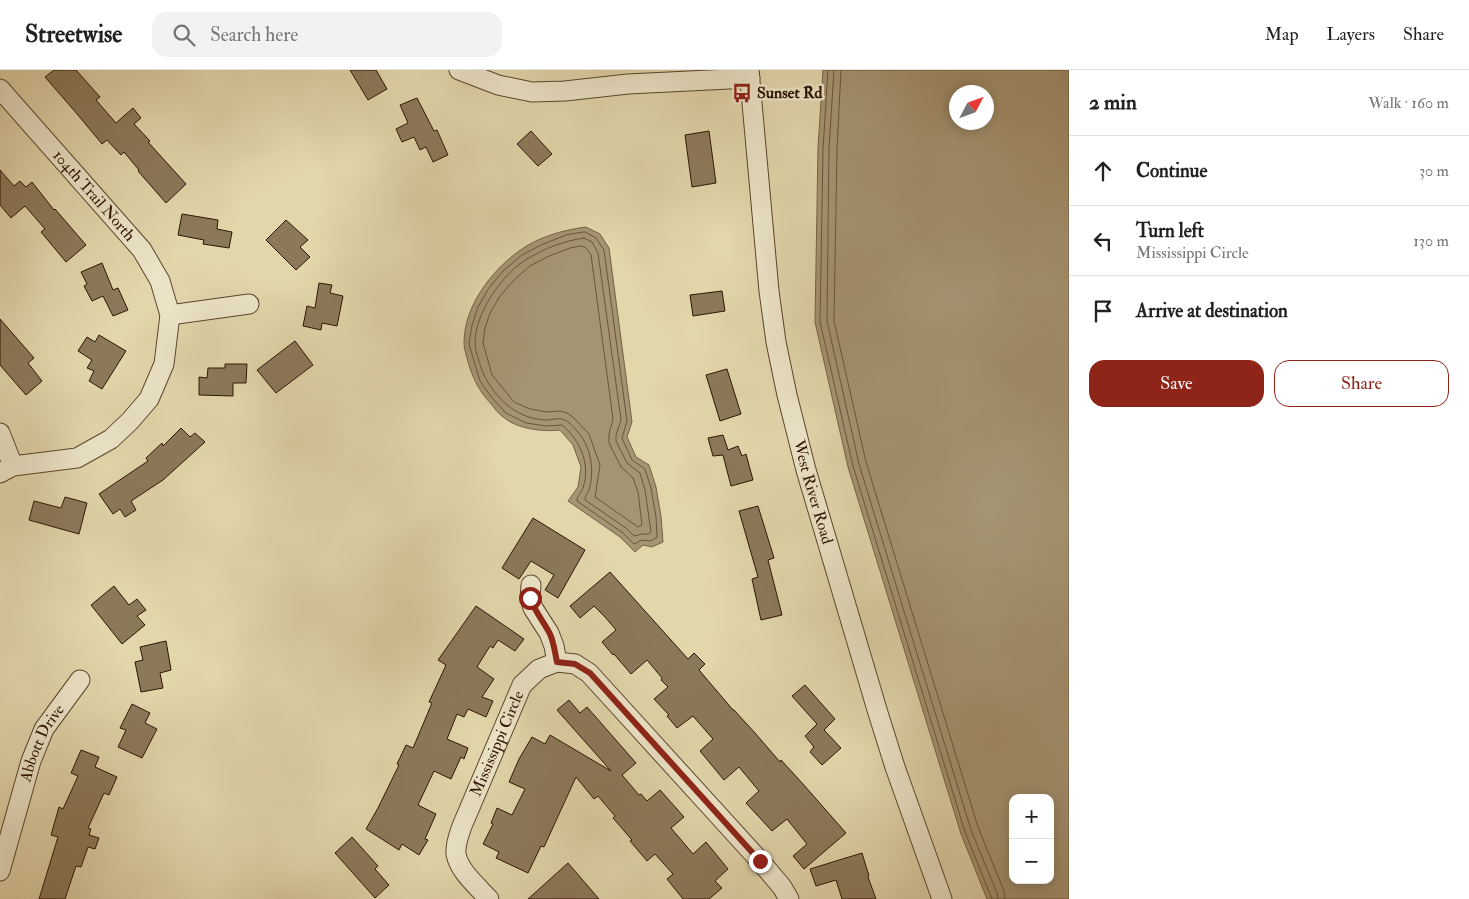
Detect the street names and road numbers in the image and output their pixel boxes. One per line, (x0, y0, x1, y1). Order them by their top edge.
street label: 104th Trail North (48, 146, 140, 246)
street label: West River Road (789, 437, 837, 547)
street label: Mississippi Circle (466, 687, 528, 799)
street label: Abbott Drive (15, 700, 69, 785)

